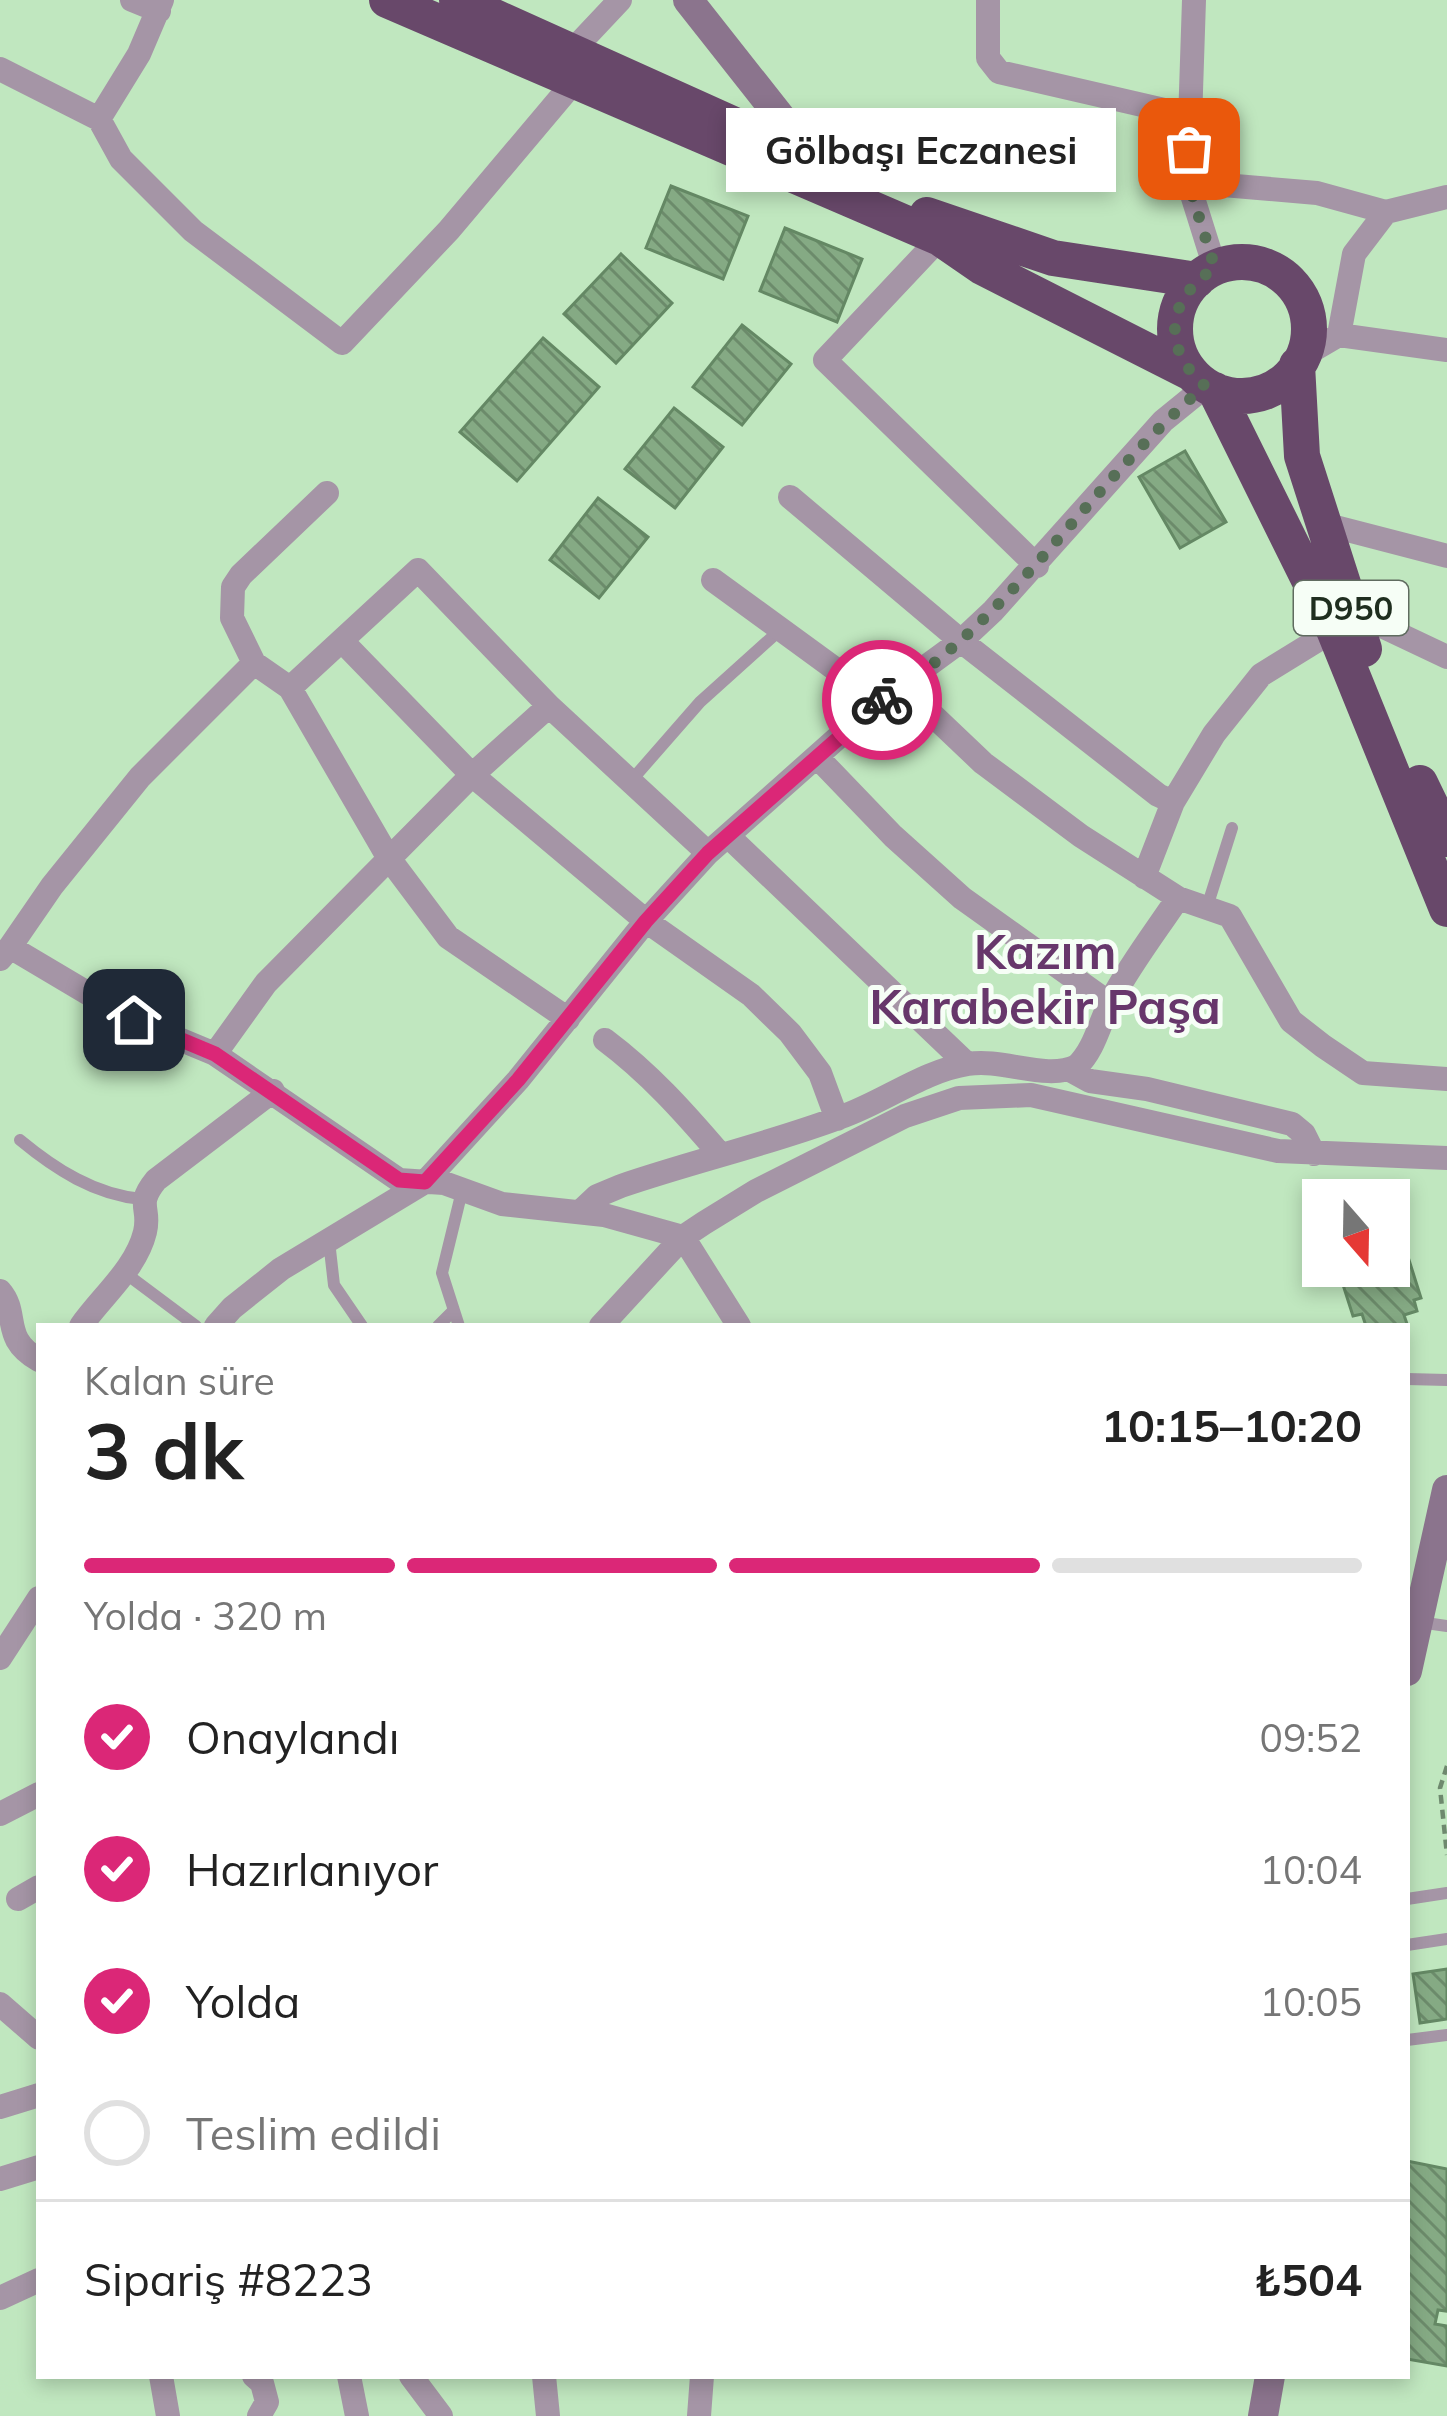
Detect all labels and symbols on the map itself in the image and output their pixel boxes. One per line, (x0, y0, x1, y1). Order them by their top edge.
pin (1138, 98, 1240, 200)
callout: Gölbaşı Eczanesi (727, 107, 1117, 191)
road number: D950 (1294, 581, 1408, 635)
courier (822, 640, 942, 760)
district label: Kazım Karabekir Paşa (869, 921, 1221, 1036)
pin (83, 969, 185, 1071)
north arrow (1302, 1179, 1410, 1287)

